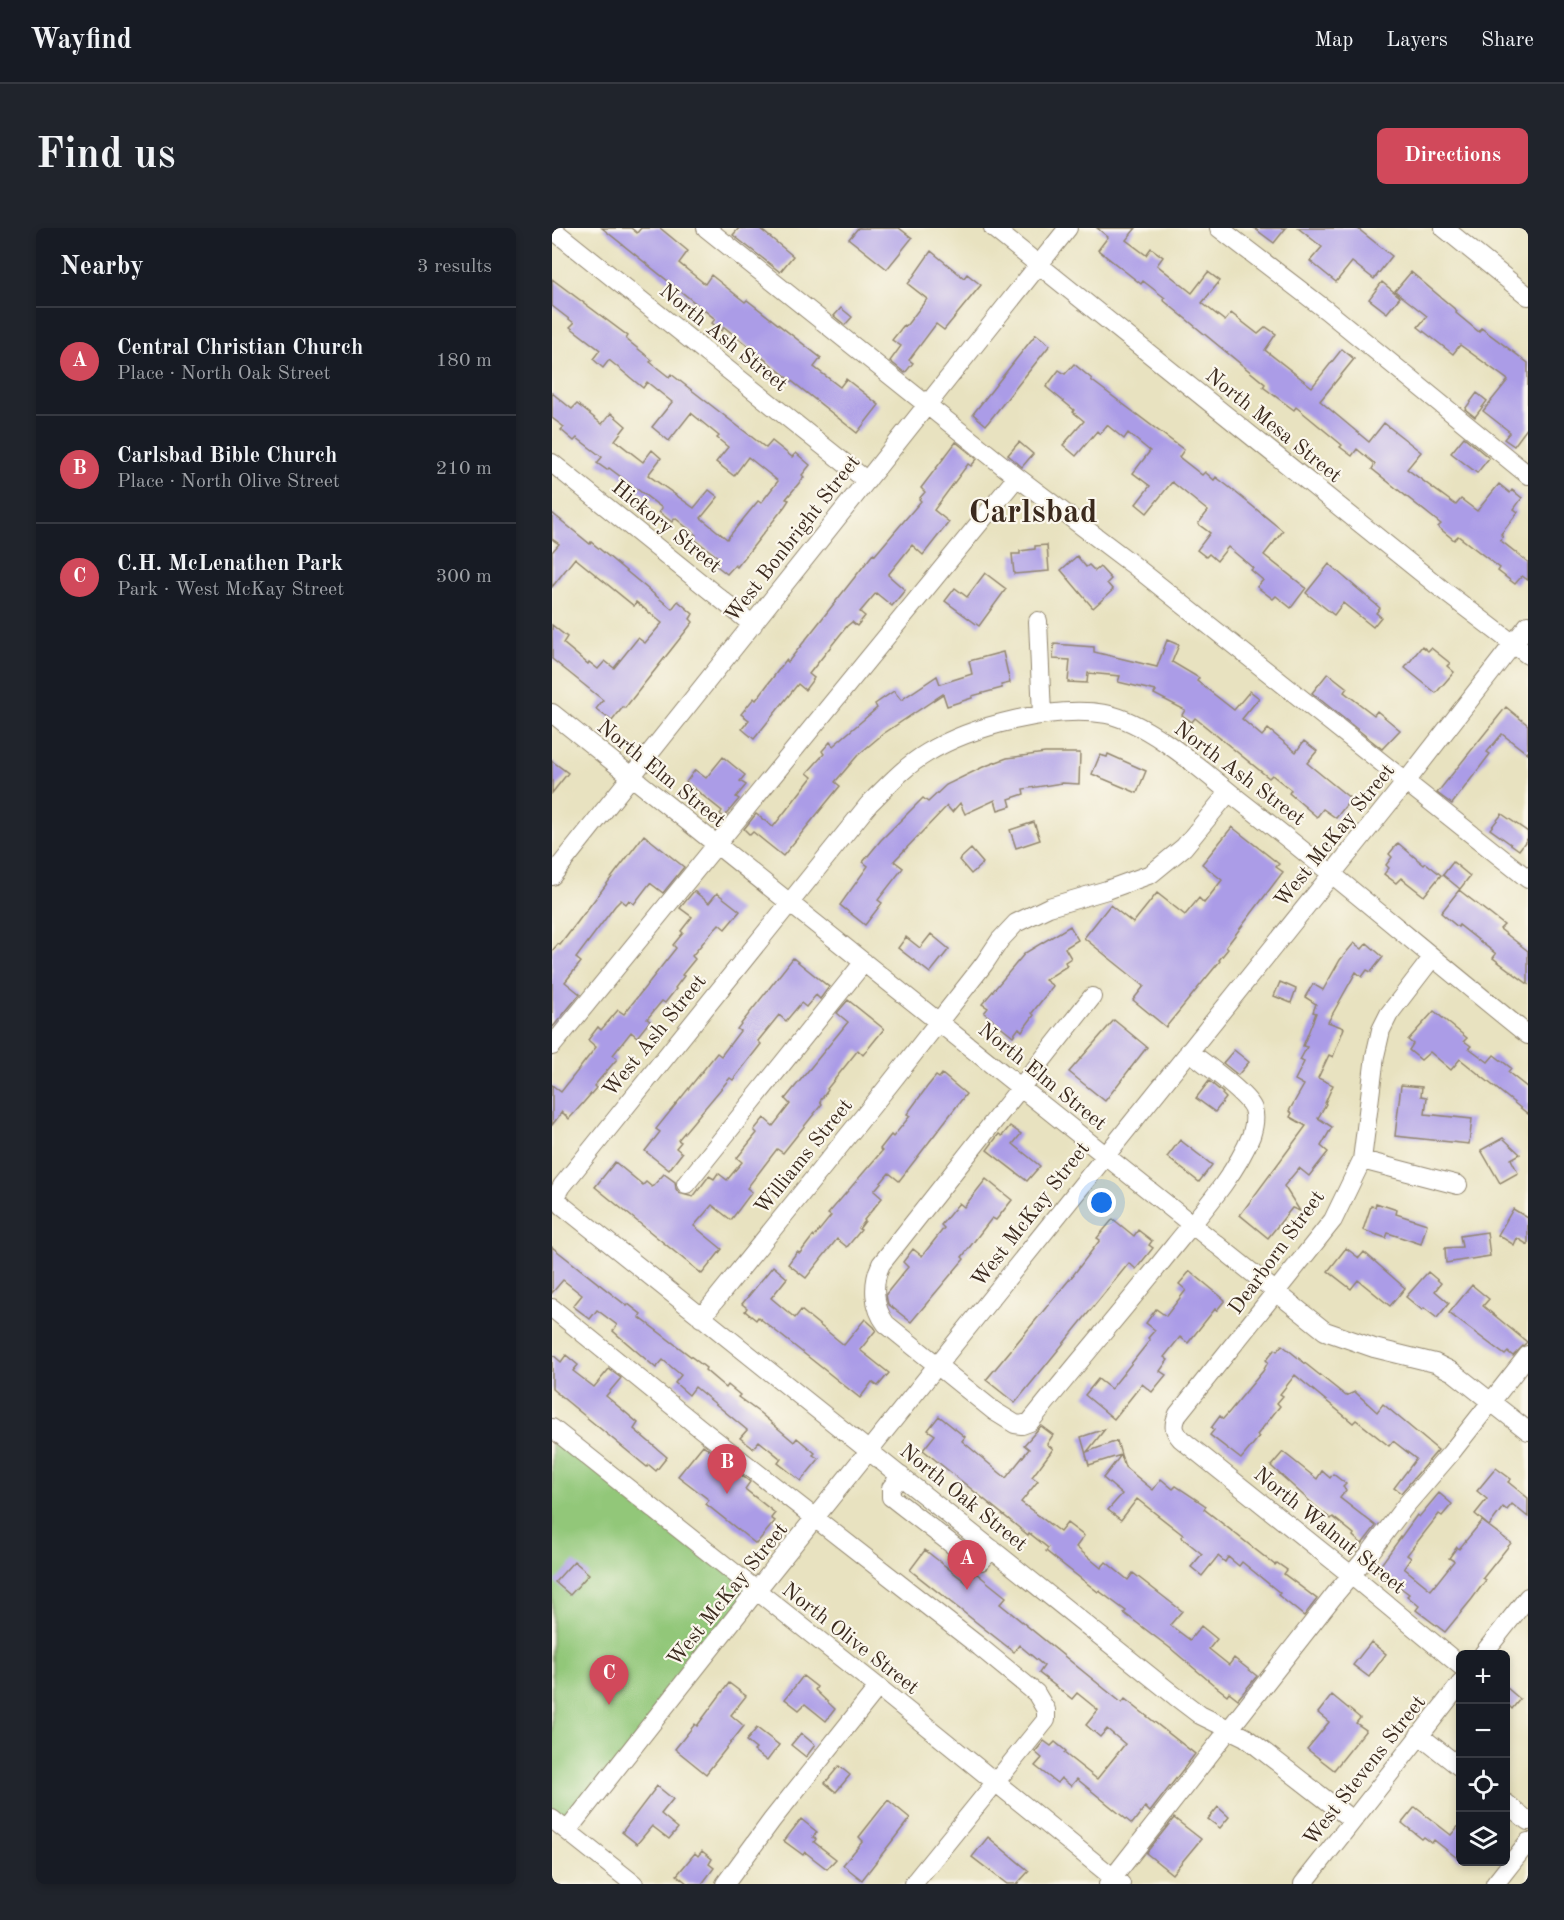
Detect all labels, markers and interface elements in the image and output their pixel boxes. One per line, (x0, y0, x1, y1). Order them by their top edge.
text: Wayfind (30, 27, 132, 55)
text: Map (1314, 30, 1353, 51)
text: Layers (1386, 30, 1448, 51)
text: Share (1481, 30, 1534, 51)
button: Directions (1377, 128, 1528, 184)
text: Find us (36, 135, 175, 177)
text: Nearby (60, 254, 144, 280)
text: 3 results (417, 257, 492, 277)
street label: North Ash Street (655, 280, 791, 396)
text: Central Christian Church (117, 337, 363, 359)
text: A (72, 351, 87, 371)
text: 180 m (436, 351, 492, 371)
text: Place · North Oak Street (117, 364, 330, 384)
street label: North Mesa Street (1201, 365, 1345, 487)
text: Carlsbad Bible Church (117, 445, 337, 467)
street label: West Bonbright Street (722, 452, 865, 626)
text: B (72, 459, 87, 479)
text: 210 m (436, 459, 492, 479)
text: Place · North Olive Street (117, 472, 340, 492)
street label: Hickory Street (607, 477, 725, 577)
district label: Carlsbad (968, 497, 1098, 530)
text: C.H. McLenathen Park (117, 553, 343, 575)
text: C (73, 567, 86, 587)
text: 300 m (436, 567, 492, 587)
text: Park · West McKay Street (117, 580, 344, 600)
street label: North Elm Street (593, 716, 729, 832)
street label: North Ash Street (1170, 718, 1308, 830)
street label: West McKay Street (1271, 760, 1399, 912)
street label: West Ash Street (600, 971, 711, 1101)
street label: North Elm Street (974, 1019, 1110, 1135)
street label: Williams Street (751, 1095, 857, 1219)
street label: West McKay Street (968, 1138, 1094, 1291)
street label: Dearborn Street (1225, 1187, 1329, 1319)
your location (1087, 1188, 1116, 1217)
street label: North Oak Street (895, 1440, 1031, 1556)
pin: B (708, 1444, 747, 1494)
street label: North Walnut Street (1249, 1464, 1409, 1599)
street label: West McKay Street (664, 1519, 792, 1671)
pin: A (948, 1540, 986, 1590)
street label: North Olive Street (778, 1579, 922, 1699)
map controls (1456, 1650, 1510, 1866)
button: + (1456, 1650, 1510, 1704)
pin: C (590, 1656, 628, 1705)
street label: West Stevens Street (1300, 1692, 1430, 1850)
button: − (1456, 1704, 1510, 1758)
button: locate (1456, 1758, 1510, 1812)
button: layers (1456, 1812, 1510, 1866)

